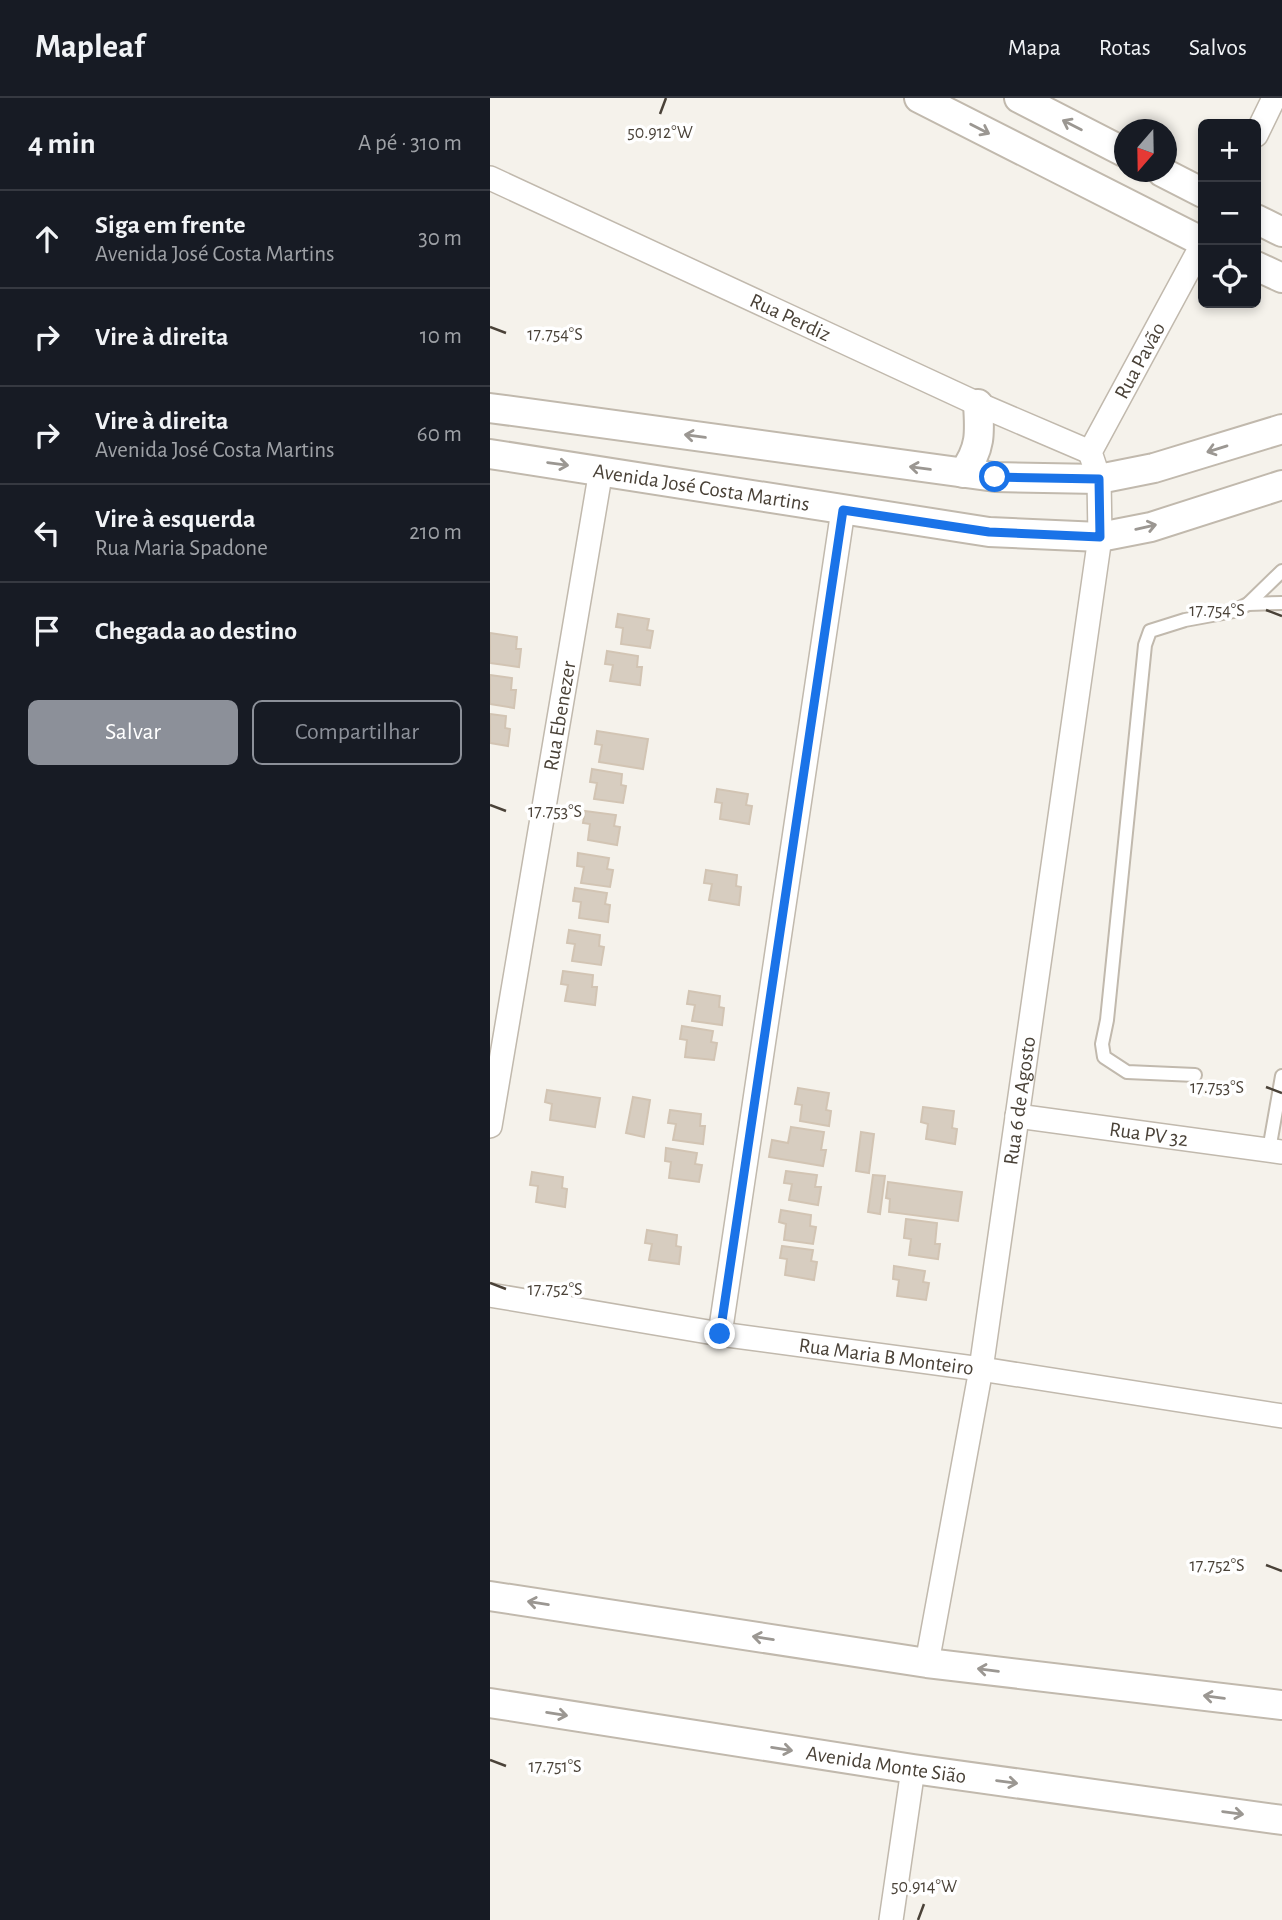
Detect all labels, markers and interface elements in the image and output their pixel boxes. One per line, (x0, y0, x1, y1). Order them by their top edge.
text: Mapleaf (35, 31, 145, 64)
text: Mapa (1008, 36, 1061, 60)
text: Rotas (1099, 36, 1151, 60)
text: Salvos (1189, 36, 1247, 60)
one-way arrow (1062, 118, 1083, 131)
north arrow (1114, 119, 1177, 182)
map controls (1198, 119, 1261, 308)
button: + (1198, 119, 1261, 182)
one-way arrow (969, 122, 990, 136)
text: 50.912°W (627, 124, 693, 142)
text: 4 min (28, 129, 96, 159)
text: A pé · 310 m (358, 132, 462, 155)
button: − (1198, 182, 1261, 245)
text: Siga em frente (95, 212, 246, 238)
icon: ahead (28, 220, 66, 258)
text: 30 m (418, 227, 462, 250)
text: Avenida José Costa Martins (95, 243, 335, 266)
button: locate (1198, 245, 1261, 308)
street label: Rua Perdiz (747, 290, 834, 345)
icon: right (28, 318, 66, 356)
street label: Rua Pavão (1111, 319, 1169, 402)
text: Vire à direita (95, 324, 229, 350)
text: 10 m (420, 325, 462, 348)
text: 17.754°S (527, 326, 583, 344)
text: Vire à direita (95, 408, 229, 434)
icon: right (28, 416, 66, 454)
text: 60 m (417, 423, 462, 446)
one-way arrow (684, 430, 707, 443)
text: Avenida José Costa Martins (95, 439, 335, 462)
one-way arrow (1206, 443, 1228, 456)
one-way arrow (546, 457, 568, 470)
street label: Avenida José Costa Martins (592, 460, 811, 515)
one-way arrow (909, 461, 932, 474)
route start (979, 461, 1010, 492)
text: Vire à esquerda (95, 506, 256, 532)
icon: left (28, 514, 66, 552)
one-way arrow (1134, 520, 1157, 534)
text: 210 m (409, 521, 462, 544)
text: Rua Maria Spadone (95, 537, 268, 560)
text: 17.754°S (1189, 602, 1245, 620)
icon: arrive (28, 612, 66, 650)
text: Chegada ao destino (95, 618, 297, 644)
street label: Rua Ebenezer (540, 659, 580, 772)
button: Salvar (28, 700, 238, 765)
button: Compartilhar (252, 700, 462, 765)
text: 17.753°S (528, 803, 582, 821)
street label: Rua 6 de Agosto (1000, 1035, 1039, 1166)
text: 17.753°S (1190, 1079, 1244, 1097)
street label: Rua PV 32 (1108, 1119, 1189, 1150)
text: 17.752°S (528, 1281, 582, 1299)
route end (704, 1318, 735, 1349)
street label: Rua Maria B Monteiro (797, 1335, 975, 1379)
text: 17.752°S (1190, 1557, 1244, 1575)
one-way arrow (527, 1596, 550, 1609)
one-way arrow (752, 1631, 775, 1644)
one-way arrow (977, 1663, 1000, 1676)
one-way arrow (1203, 1690, 1226, 1703)
one-way arrow (546, 1707, 568, 1720)
one-way arrow (770, 1742, 793, 1755)
street label: Avenida Monte Sião (805, 1742, 968, 1787)
text: 17.751°S (529, 1758, 581, 1776)
one-way arrow (995, 1776, 1018, 1789)
one-way arrow (1221, 1807, 1243, 1820)
text: 50.914°W (891, 1878, 957, 1896)

